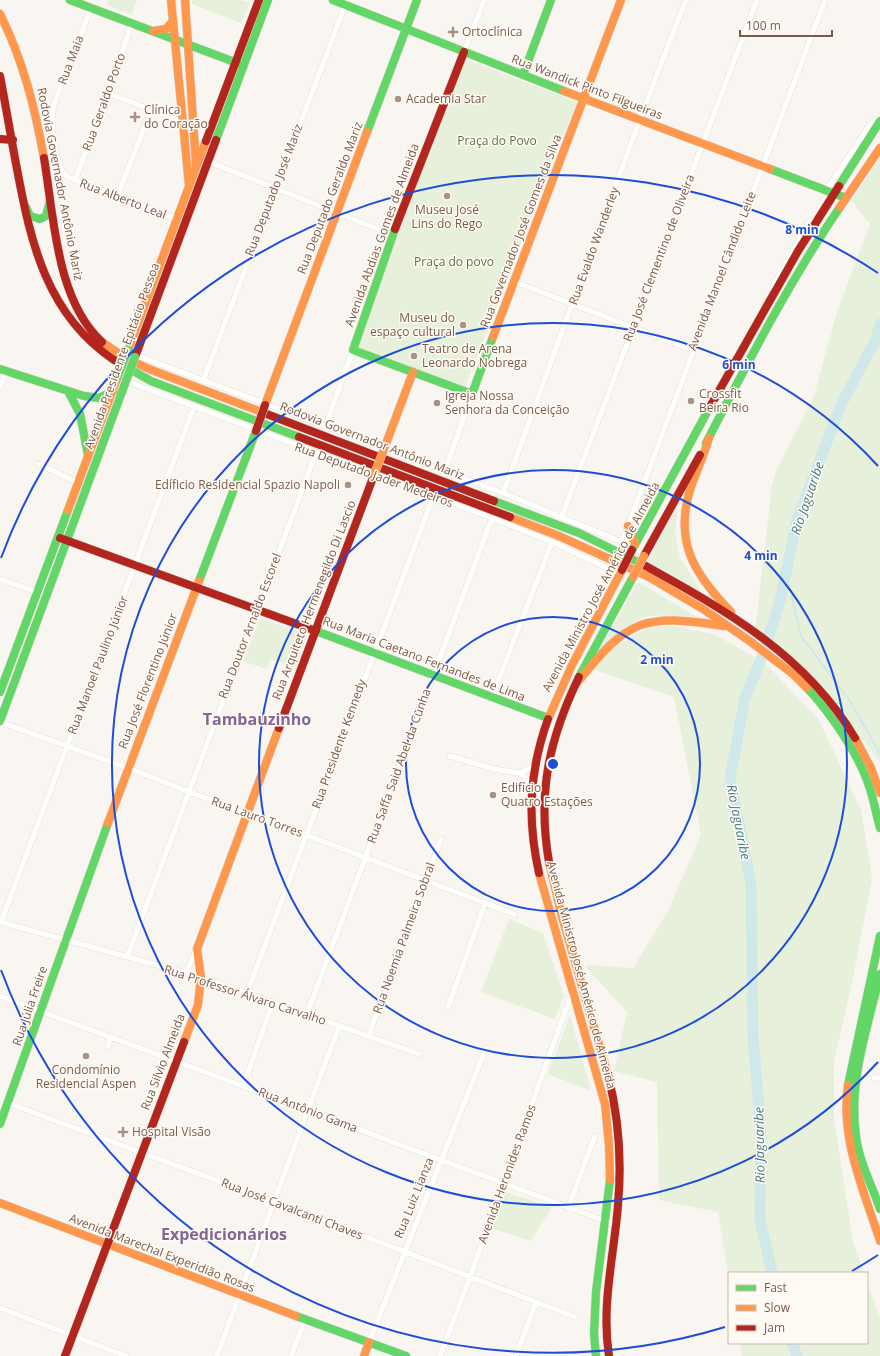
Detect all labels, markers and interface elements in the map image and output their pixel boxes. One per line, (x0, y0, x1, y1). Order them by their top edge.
scale bar (740, 12, 832, 38)
text: 100 m (746, 17, 781, 34)
place label: Ortoclínica (462, 23, 522, 40)
marker: Ortoclínica (447, 26, 459, 38)
street label: Rua Maia (53, 33, 88, 87)
street label: Rua Geraldo Porto (78, 50, 129, 153)
street label: Rua Wandick Pinto Filgueiras (509, 50, 665, 123)
street label: Rodovia Governador Antônio Mariz (33, 86, 88, 282)
place label: Academia Star (406, 90, 487, 107)
marker: Academia Star (393, 94, 403, 104)
place label: Clínica do Coração (144, 101, 208, 132)
marker: Clínica do Coração (129, 111, 141, 123)
street label: Rua Deputado Geraldo Mariz (293, 119, 367, 277)
street label: Rua Deputado José Mariz (240, 121, 307, 258)
park label: Praça do Povo (457, 132, 537, 149)
street label: Rua Governador José Gomes da Silva (476, 132, 565, 330)
street label: Avenida Abdias Gomes de Almeida (340, 141, 423, 329)
street label: Rua José Clementino de Oliveira (619, 172, 698, 344)
street label: Rua Alberto Leal (77, 174, 169, 223)
street label: Rua Evaldo Wanderley (564, 184, 623, 307)
street label: Avenida Manoel Cândido Leite (683, 188, 760, 353)
marker: Museu José Lins do Rego (442, 191, 452, 201)
place label: Museu José Lins do Rego (411, 201, 483, 232)
text: 8 min (785, 221, 819, 238)
park label: Praça do povo (414, 253, 494, 270)
street label: Avenida Presidente Epitácio Pessoa (80, 260, 163, 451)
place label: Museu do espaço cultural (370, 309, 455, 340)
marker: Museu do espaço cultural (458, 320, 468, 330)
place label: Teatro de Arena Leonardo Nobrega (422, 340, 527, 371)
marker: Teatro de Arena Leonardo Nobrega (409, 351, 419, 361)
text: 6 min (722, 356, 756, 373)
place label: Crossfit Beira Rio (699, 385, 749, 416)
place label: Igreja Nossa Senhora da Conceição (445, 387, 569, 418)
marker: Crossfit Beira Rio (686, 396, 696, 406)
street label: Rodovia Governador Antônio Mariz (277, 397, 467, 484)
marker: Igreja Nossa Senhora da Conceição (432, 398, 442, 408)
street label: Rua Deputado Jader Medeiros (292, 438, 456, 511)
water label: Rio Jaguaribe (786, 459, 828, 537)
place label: Edíficio Residencial Spazio Napoli (155, 476, 340, 493)
street label: Avenida Ministro José Américo de Almeida (538, 479, 663, 695)
marker: Edíficio Residencial Spazio Napoli (343, 480, 353, 490)
street label: Rua Arquiteto Hermenegildo Di Lascio (268, 498, 360, 702)
text: 4 min (744, 547, 778, 564)
street label: Rua Doutor Arnaldo Escorel (214, 551, 285, 701)
street label: Rua Manoel Paulino Júnior (63, 593, 132, 737)
street label: Rua José Florentino Júnior (114, 610, 181, 751)
street label: Rua Maria Caetano Fernandes de Lima (320, 612, 528, 705)
text: 2 min (640, 651, 674, 668)
street label: Rua Presidente Kennedy (307, 676, 370, 811)
street label: Rua Saffa Said Abel da Cunha (363, 686, 435, 846)
district label: Tambauzinho (203, 708, 311, 730)
centre of rings (546, 757, 560, 771)
place label: Edifício Quatro Estações (501, 779, 593, 810)
water label: Rio Jaguaribe (723, 783, 755, 862)
marker: Edifício Quatro Estações (488, 790, 498, 800)
street label: Rua Lauro Torres (209, 792, 306, 841)
street label: Avenida Ministro José Américo de Almeida (543, 859, 620, 1091)
street label: Rua Noemia Palmeira Sobral (368, 860, 439, 1016)
street label: Rua Professor Álvaro Carvalho (162, 960, 328, 1029)
street label: Rua Júlia Freire (8, 963, 51, 1048)
street label: Rua Silvio Almeida (136, 1011, 189, 1113)
marker: Condomínio Residencial Aspen (81, 1051, 91, 1061)
place label: Condomínio Residencial Aspen (36, 1061, 136, 1092)
street label: Rua Antônio Gama (256, 1083, 360, 1136)
street label: Avenida Heronides Ramos (473, 1102, 540, 1246)
water label: Rio Jaguaribe (749, 1106, 769, 1183)
place label: Hospital Visão (132, 1123, 211, 1140)
marker: Hospital Visão (117, 1126, 129, 1138)
street label: Rua Luiz Lianza (390, 1155, 437, 1241)
street label: Rua José Cavalcanti Chaves (219, 1174, 366, 1244)
street label: Avenida Marechal Experidião Rosas (67, 1209, 258, 1296)
district label: Expedicionários (161, 1223, 287, 1245)
legend (728, 1272, 868, 1344)
text: Fast (764, 1279, 787, 1296)
text: Slow (764, 1299, 791, 1316)
text: Jam (763, 1319, 785, 1336)

